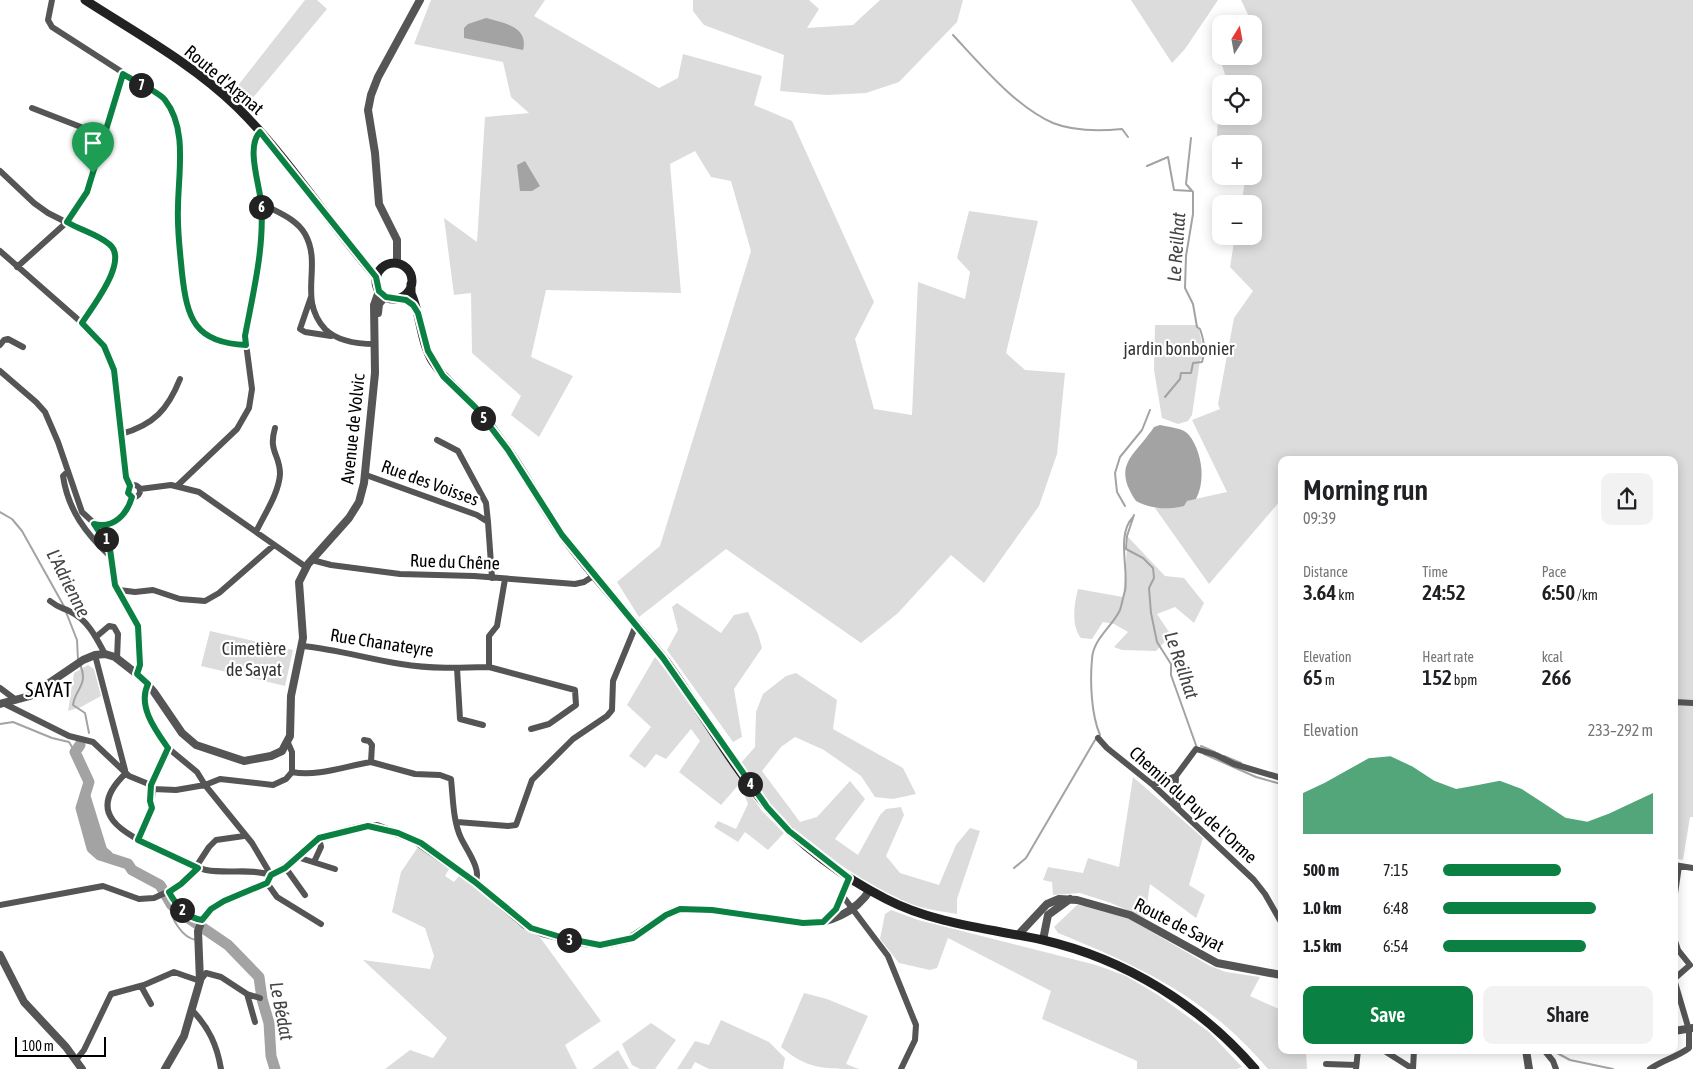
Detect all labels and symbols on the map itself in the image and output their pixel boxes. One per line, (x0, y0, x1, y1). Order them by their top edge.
north arrow (1212, 15, 1262, 65)
street label: Route d'Argnat (180, 40, 268, 119)
pin: 7 (128, 72, 154, 98)
pin (72, 122, 114, 173)
pin: 6 (248, 194, 274, 220)
water label: Le Reilhat (1163, 211, 1189, 283)
park label: jardin bonbonier (1123, 338, 1235, 359)
street label: Avenue de Volvic (336, 372, 369, 485)
pin: 5 (470, 406, 496, 430)
street label: Rue des Voisses (379, 455, 482, 510)
pin: 1 (94, 526, 118, 552)
water label: L'Adrienne (43, 545, 95, 621)
street label: Rue du Chêne (410, 549, 500, 574)
street label: Rue Chanateyre (329, 624, 435, 661)
water label: Le Reilhat (1160, 628, 1204, 702)
park label: Cimetière de Sayat (222, 638, 286, 680)
district label: SAYAT (25, 678, 73, 701)
street label: Chemin du Puy de l'Orme (1125, 742, 1261, 867)
pin: 4 (738, 772, 762, 796)
street label: Route de Sayat (1131, 893, 1228, 956)
pin: 2 (170, 898, 194, 922)
pin: 3 (556, 928, 582, 952)
water label: Le Bédat (266, 980, 299, 1043)
scale bar (15, 1034, 106, 1057)

